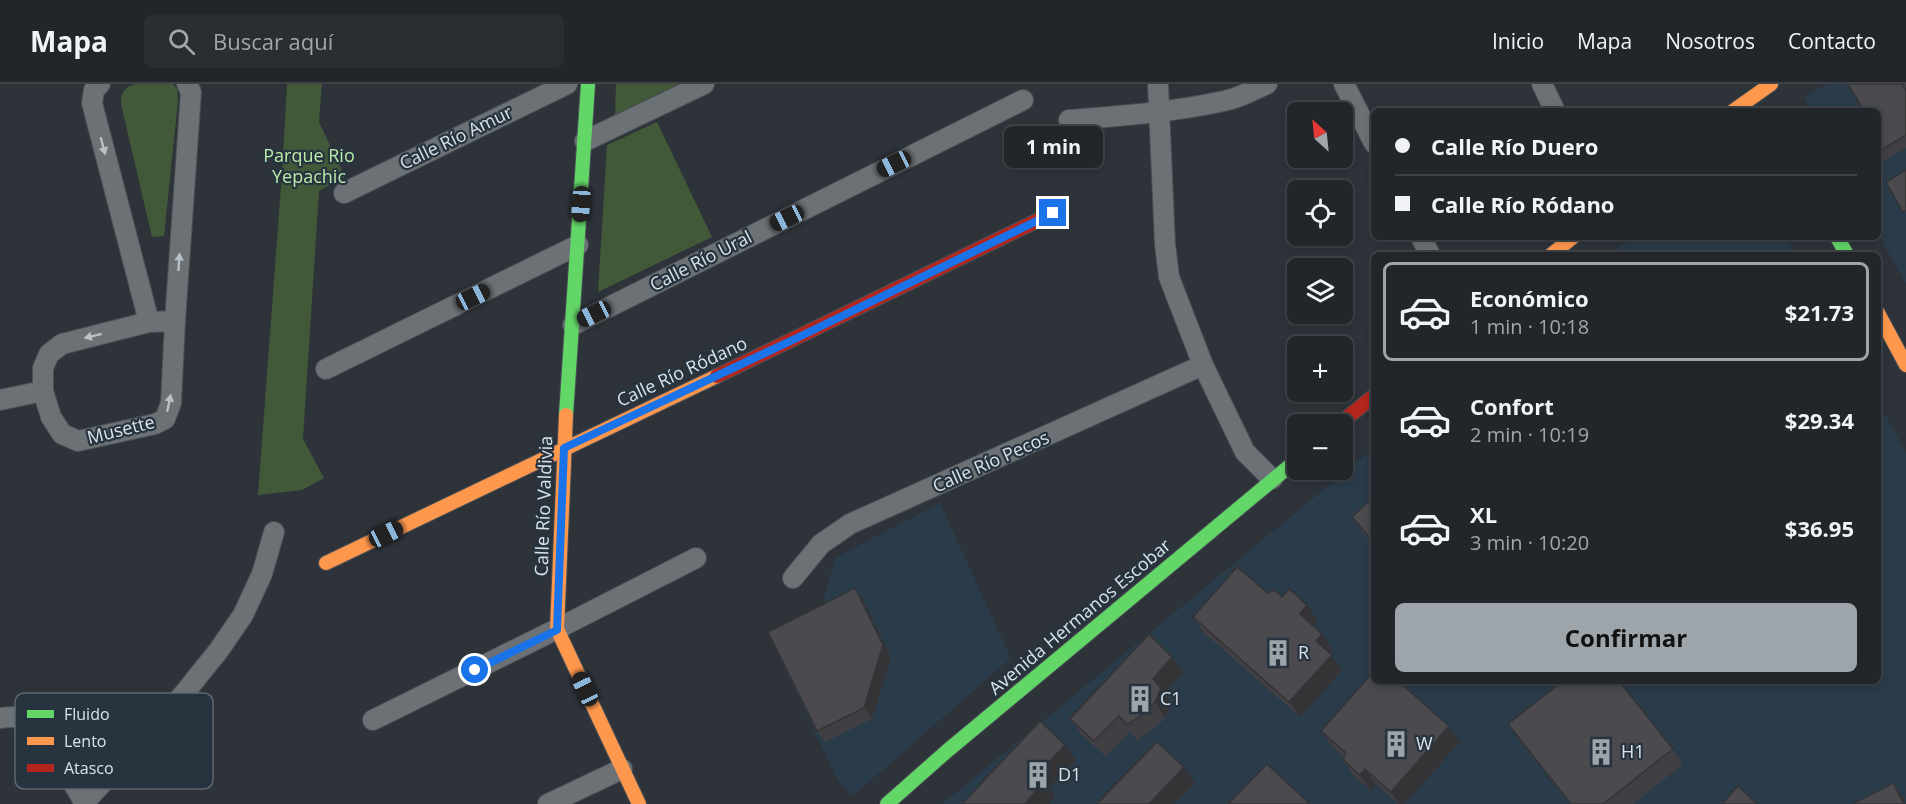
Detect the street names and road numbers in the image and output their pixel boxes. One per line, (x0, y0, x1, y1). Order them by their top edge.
street label: Calle Río Amur (395, 99, 517, 175)
street label: Calle Río Ural (645, 224, 756, 296)
street label: Calle Río Ródano (613, 330, 751, 412)
street label: Musette (84, 409, 157, 449)
street label: Calle Río Pecos (928, 425, 1053, 498)
street label: Calle Río Valdivia (529, 435, 557, 577)
street label: Avenida Hermanos Escobar (983, 532, 1176, 700)

